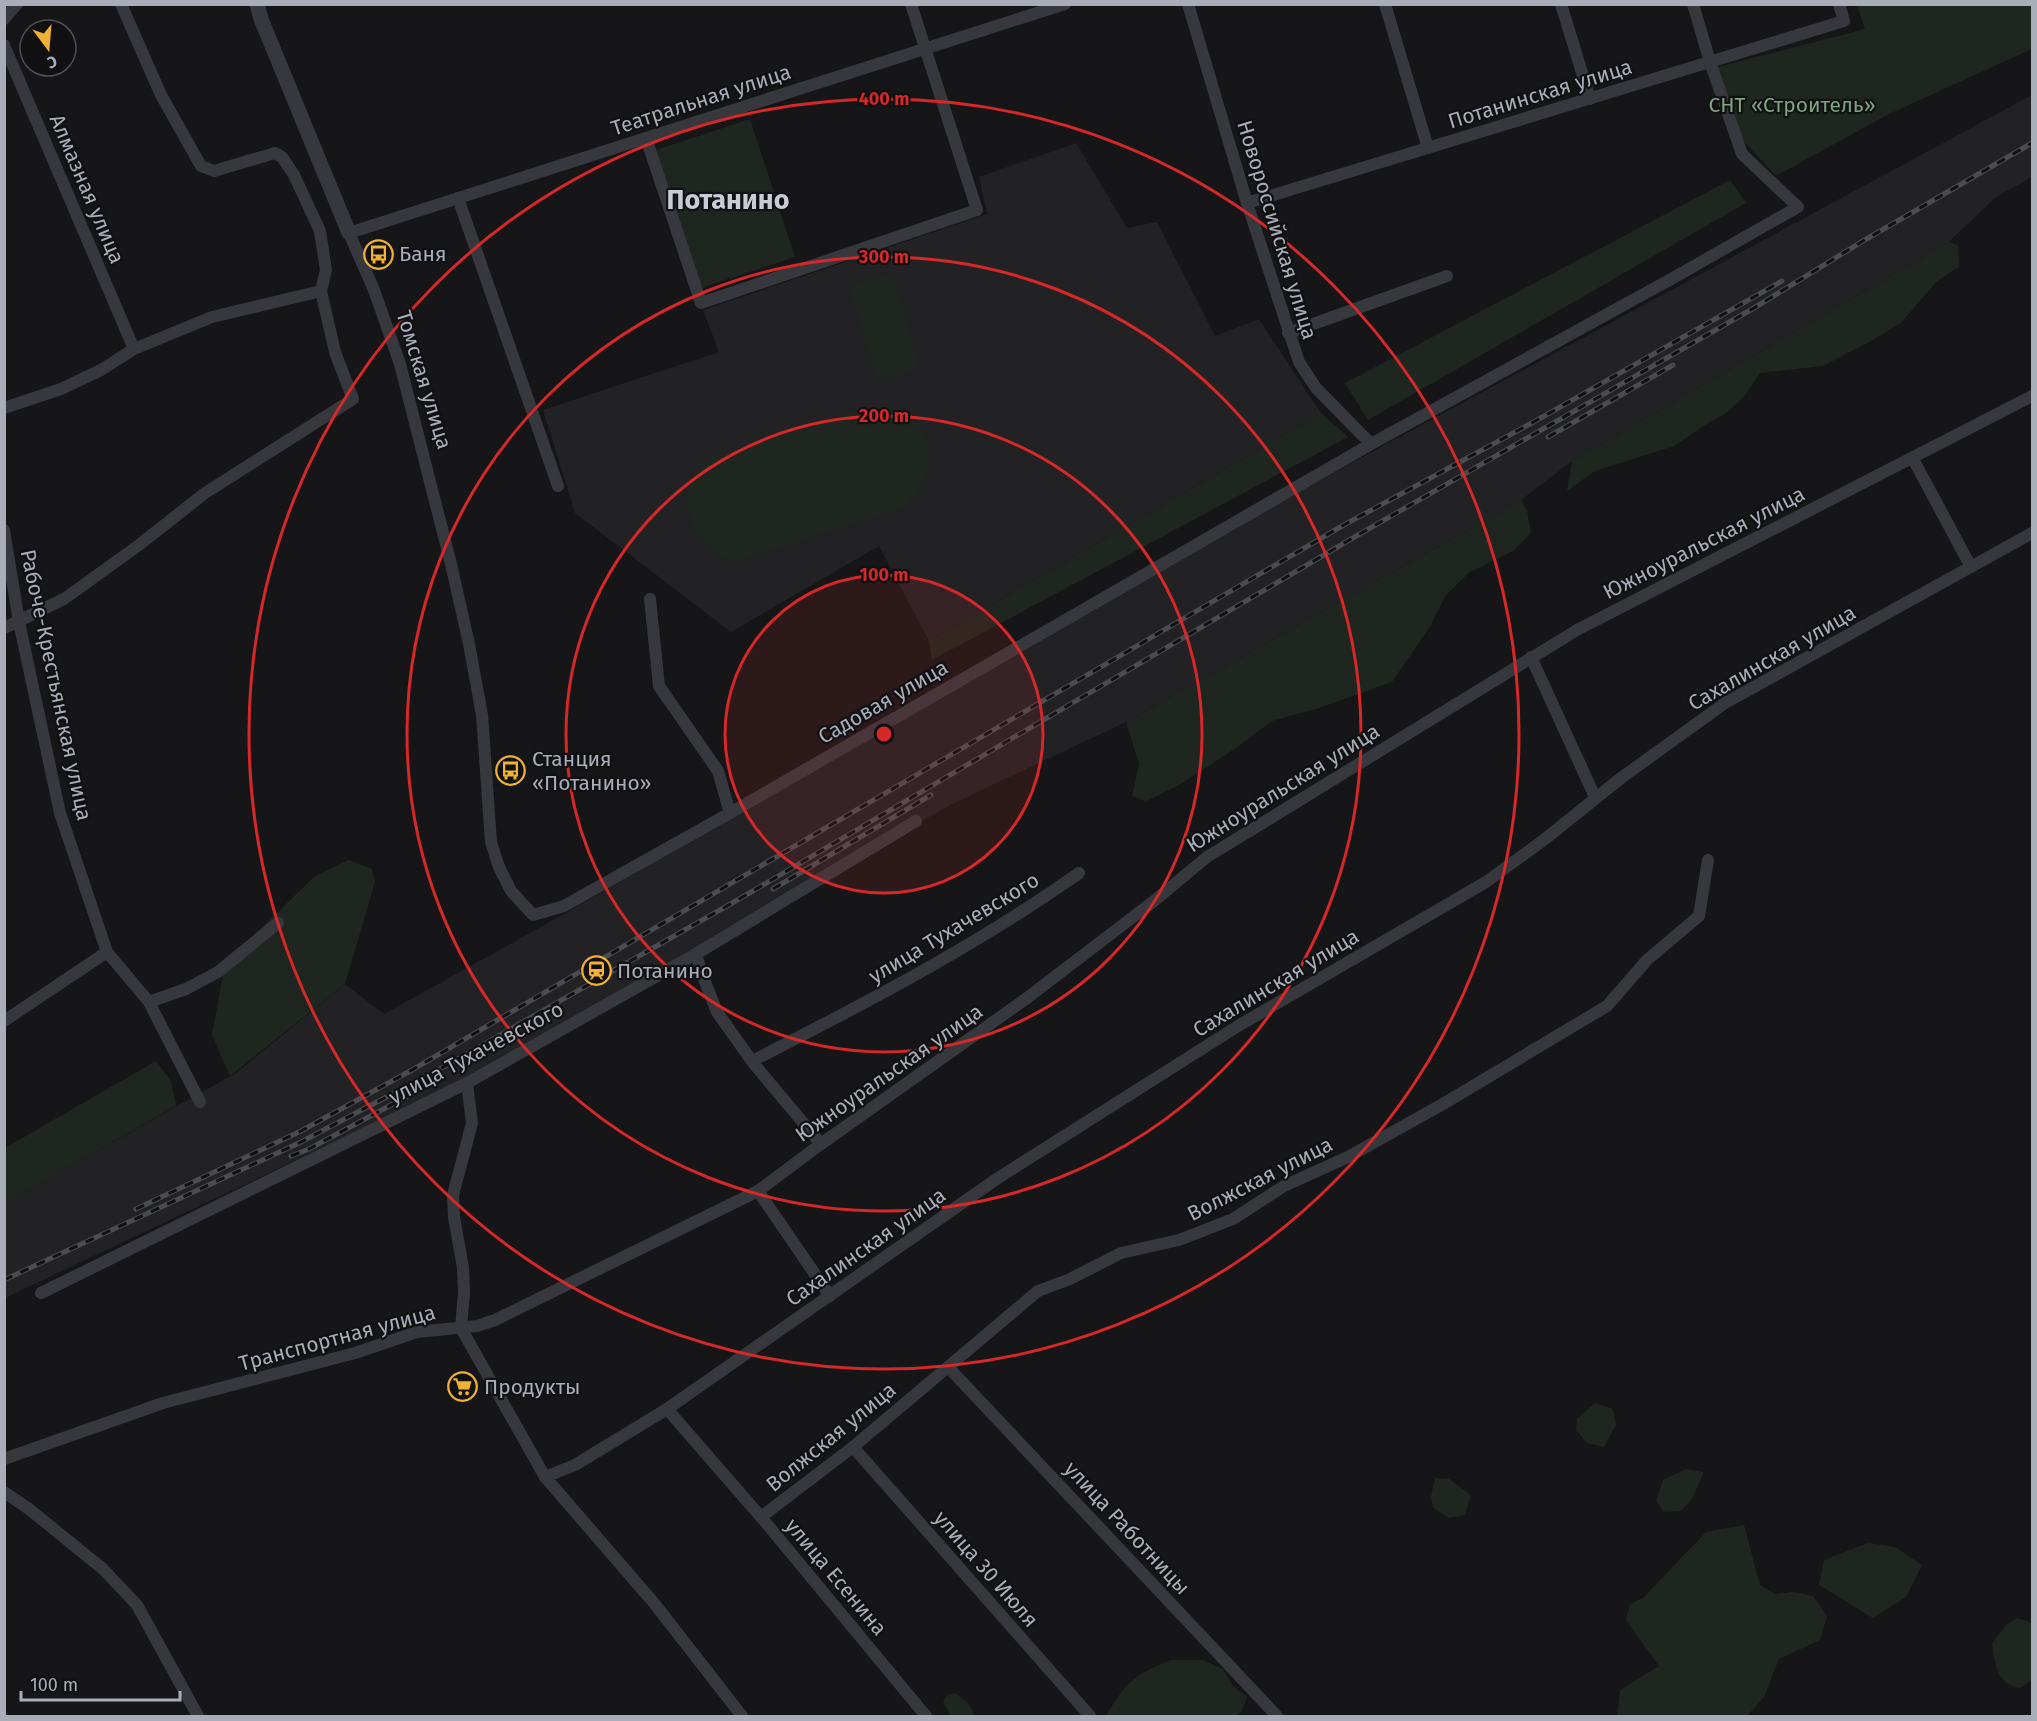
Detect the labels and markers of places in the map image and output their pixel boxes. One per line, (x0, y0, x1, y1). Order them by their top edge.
bus stop icon: Баня (362, 238, 394, 270)
place label: Баня (399, 241, 447, 267)
centre of rings (874, 724, 894, 744)
place label: Станция «Потанино» (532, 746, 651, 796)
bus stop icon: Станция «Потанино» (495, 755, 527, 787)
station icon: Потанино (580, 955, 612, 987)
place label: Потанино (617, 958, 713, 984)
supermarket icon: Продукты (447, 1371, 479, 1403)
place label: Продукты (484, 1374, 581, 1400)

